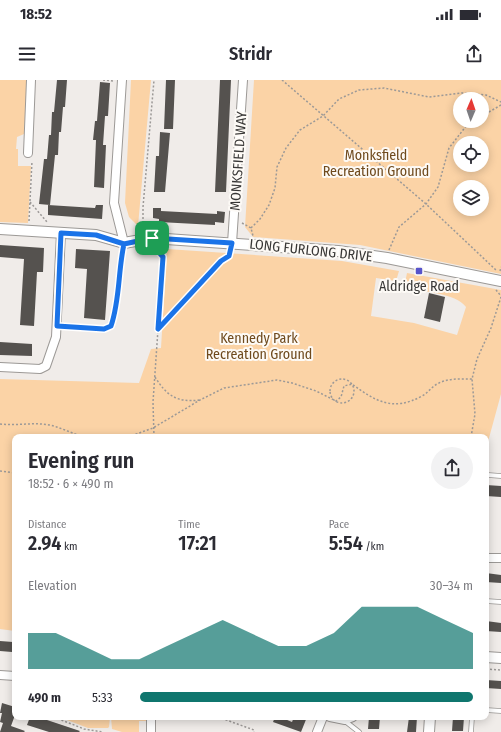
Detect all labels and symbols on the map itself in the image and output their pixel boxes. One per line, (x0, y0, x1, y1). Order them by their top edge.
north arrow (453, 92, 489, 128)
street label: MONKSFIELD WAY (227, 111, 250, 211)
park label: Monksfield Recreation Ground (323, 147, 429, 180)
pin (135, 221, 169, 255)
street label: LONG FURLONG DRIVE (249, 236, 374, 265)
marker: Aldridge Road (414, 266, 424, 276)
place label: Aldridge Road (379, 278, 459, 295)
park label: Kennedy Park Recreation Ground (206, 330, 312, 363)

